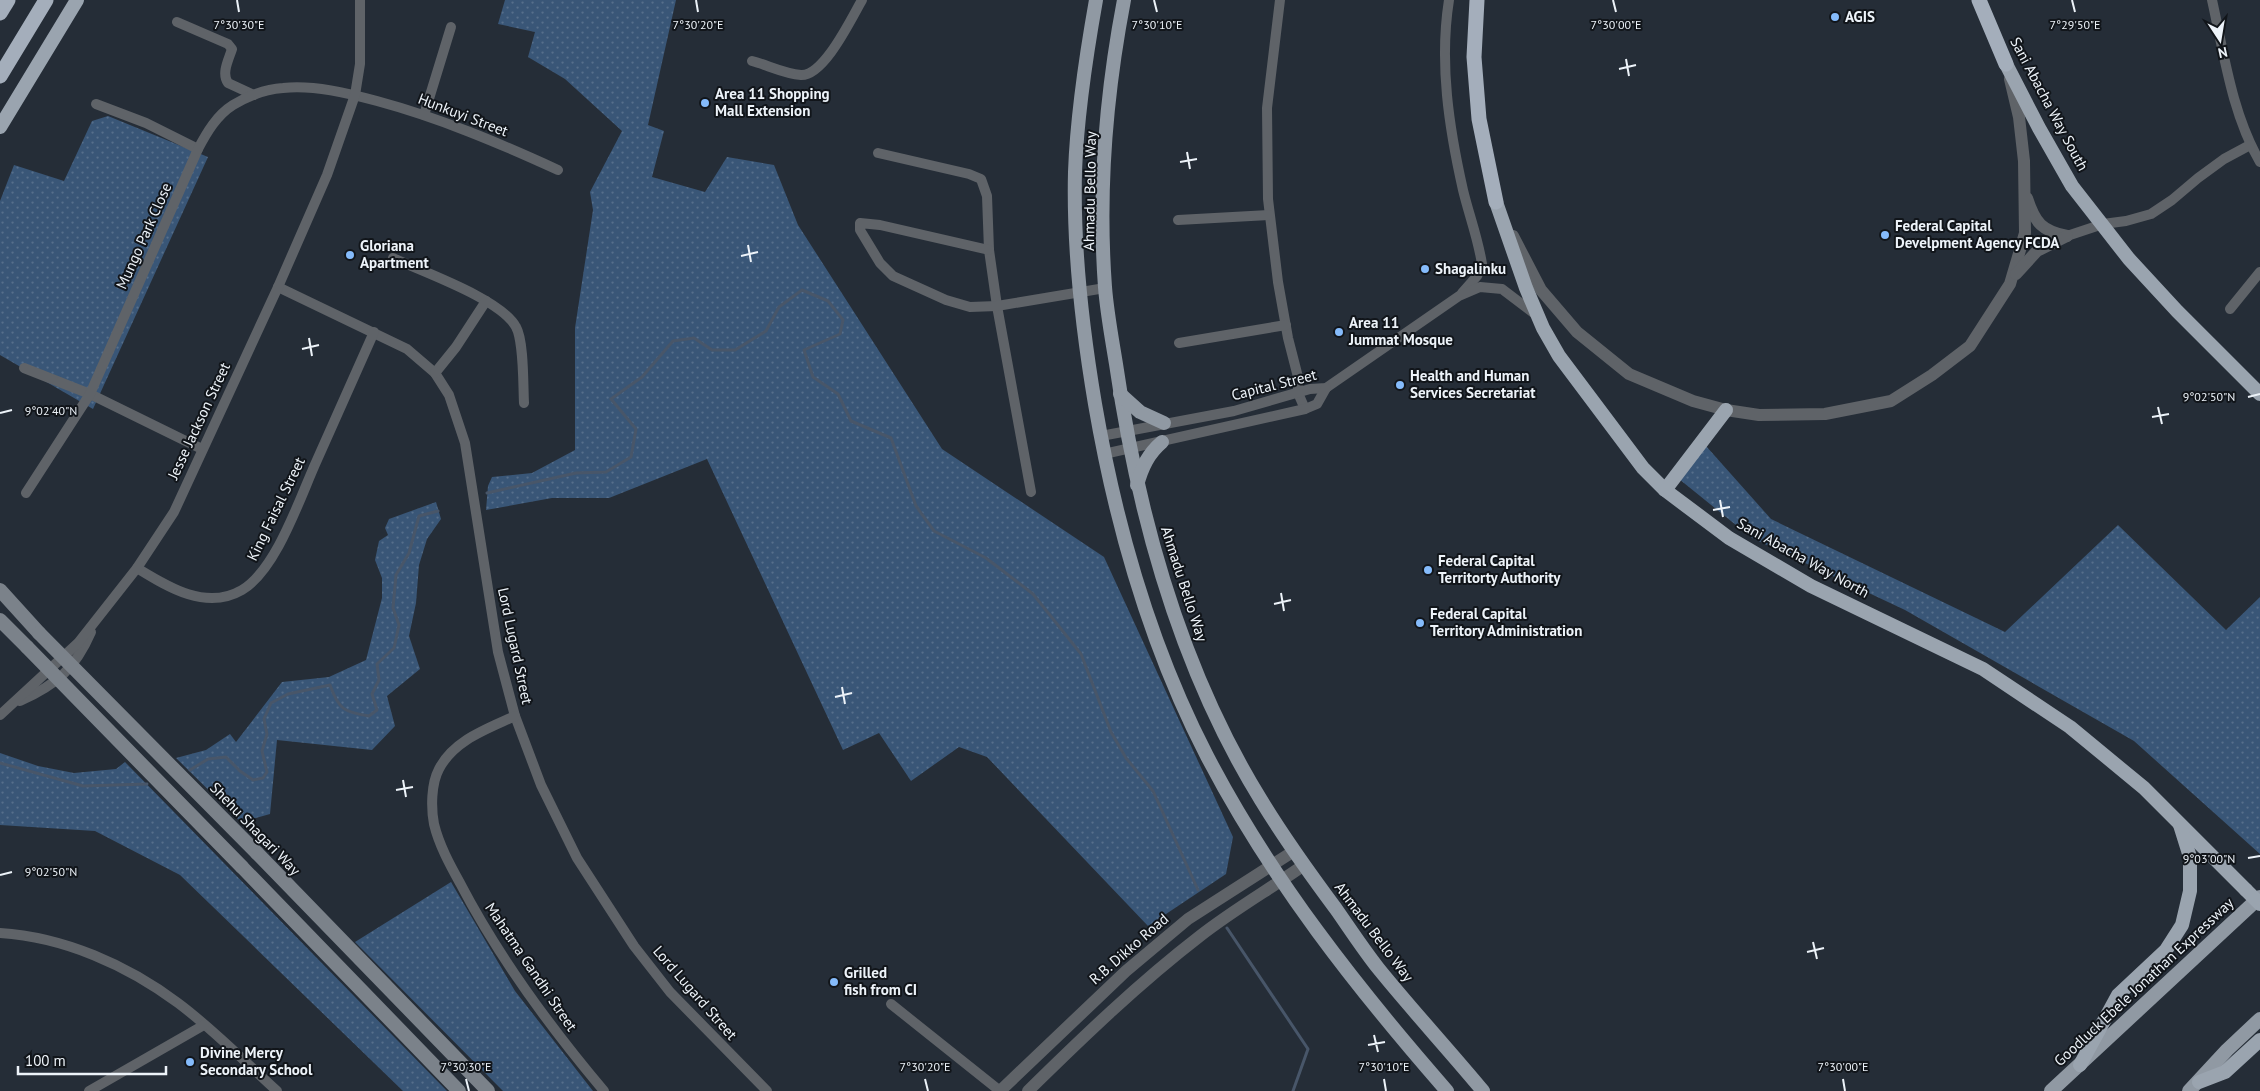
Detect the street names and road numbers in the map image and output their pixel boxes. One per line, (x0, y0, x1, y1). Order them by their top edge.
street label: Sani Abacha Way South (2006, 34, 2093, 174)
street label: Hunkuyi Street (415, 89, 511, 140)
street label: Ahmadu Bello Way (1079, 131, 1100, 251)
street label: Mungo Park Close (112, 180, 175, 292)
street label: Jesse Jackson Street (163, 359, 234, 483)
street label: Capital Street (1229, 365, 1318, 404)
street label: King Faisal Street (242, 454, 309, 564)
street label: Sani Abacha Way North (1734, 513, 1873, 602)
street label: Ahmadu Bello Way (1157, 524, 1212, 644)
street label: Lord Lugard Street (494, 586, 537, 706)
street label: Shehu Shagari Way (206, 778, 305, 879)
street label: Ahmadu Bello Way (1331, 878, 1418, 985)
street label: Goodluck Ebele Jonathan Expressway (2050, 893, 2237, 1070)
street label: Mahatma Gandhi Street (481, 899, 582, 1035)
street label: R.B. Dikko Road (1085, 909, 1172, 988)
street label: Lord Lugard Street (649, 942, 741, 1044)

